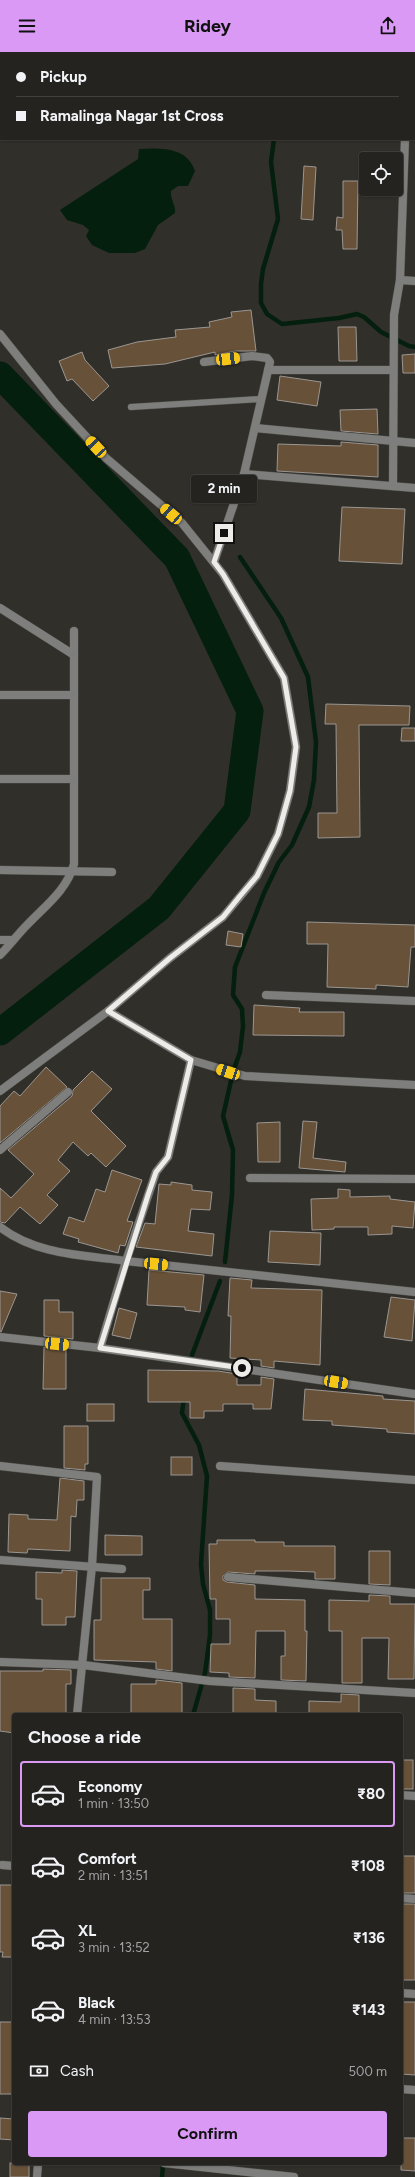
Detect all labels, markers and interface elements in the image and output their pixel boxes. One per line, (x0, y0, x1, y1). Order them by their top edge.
icon: menu (16, 15, 38, 37)
text: Ridey (184, 15, 231, 37)
icon: share (377, 15, 399, 37)
text: Pickup (40, 68, 87, 86)
text: Ramalinga Nagar 1st Cross (40, 107, 223, 125)
map controls (359, 152, 403, 196)
button: locate (359, 152, 403, 196)
car (215, 352, 241, 366)
car (83, 434, 109, 460)
callout: 2 min (191, 475, 257, 503)
text: 2 min (208, 481, 240, 496)
car (158, 502, 184, 526)
route end (215, 524, 233, 542)
car (215, 1063, 241, 1081)
car (144, 1257, 168, 1271)
car (44, 1337, 70, 1351)
route start (233, 1359, 251, 1377)
car (323, 1374, 349, 1390)
text: Choose a ride (28, 1726, 141, 1748)
icon: car (30, 1776, 66, 1812)
text: Economy (78, 1778, 143, 1796)
text: ₹80 (357, 1785, 385, 1803)
text: 1 min · 13:50 (78, 1796, 149, 1811)
icon: car (30, 1848, 66, 1884)
text: Comfort (78, 1850, 137, 1868)
text: ₹108 (351, 1857, 385, 1875)
text: 2 min · 13:51 (78, 1868, 148, 1883)
icon: car (30, 1920, 66, 1956)
text: XL (78, 1922, 96, 1940)
text: ₹136 (353, 1929, 385, 1947)
text: 3 min · 13:52 (78, 1940, 150, 1955)
icon: car (30, 1992, 66, 2028)
text: Black (78, 1994, 115, 2012)
text: ₹143 (352, 2001, 385, 2019)
text: 4 min · 13:53 (78, 2012, 151, 2027)
icon: cash (28, 2060, 50, 2082)
text: Cash (60, 2062, 94, 2080)
text: 500 m (349, 2064, 387, 2079)
button: Confirm (28, 2111, 387, 2157)

